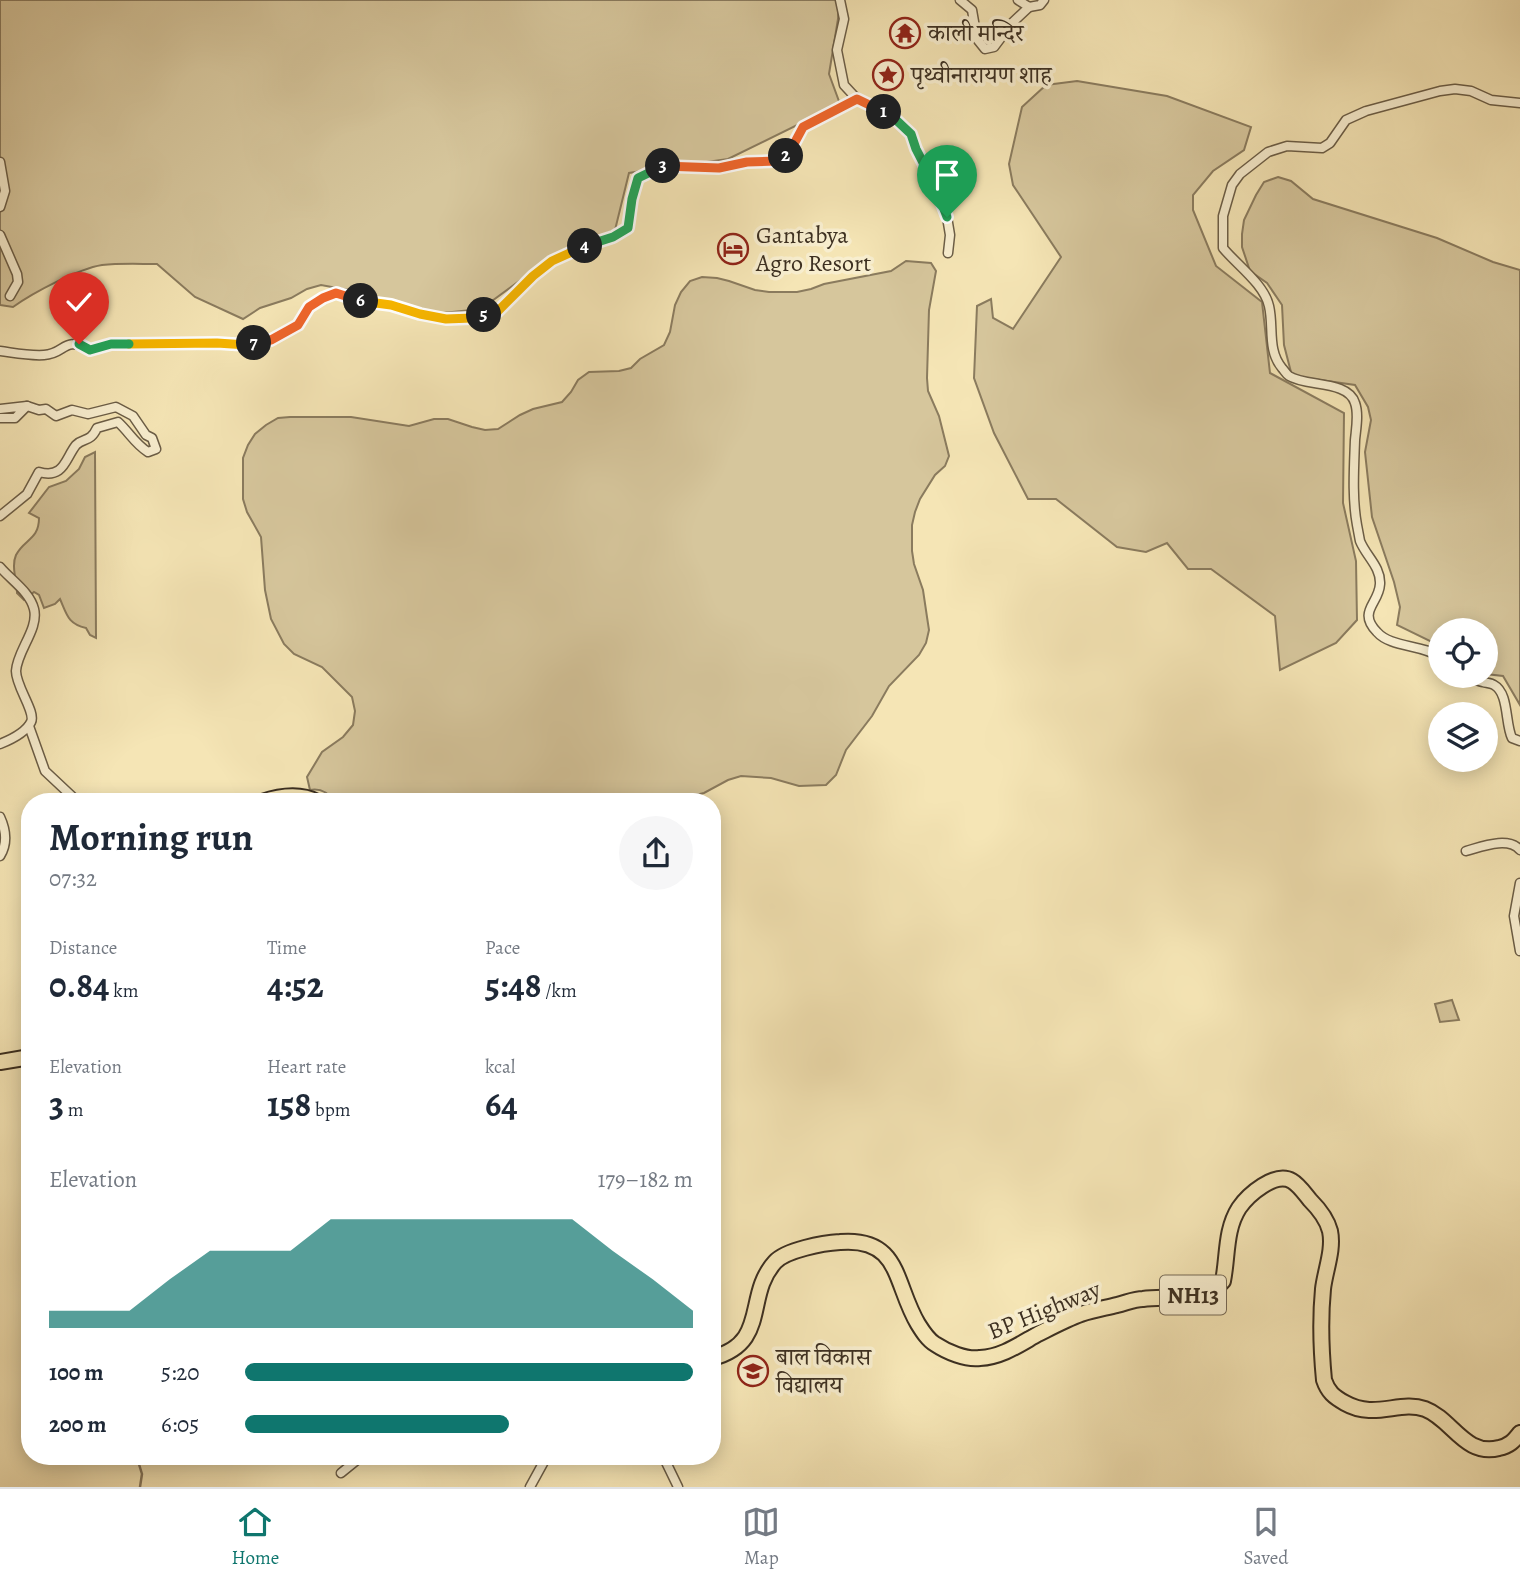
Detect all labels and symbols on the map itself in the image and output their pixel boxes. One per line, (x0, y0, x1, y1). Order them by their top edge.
temple icon: काली मन्दिर (888, 16, 922, 50)
place label: काली मन्दिर (927, 17, 1025, 49)
place icon: पृथ्वीनारायण शाह (871, 58, 905, 92)
place label: पृथ्वीनारायण शाह (910, 59, 1053, 91)
pin: 1 (866, 94, 902, 130)
pin: 2 (768, 138, 804, 174)
pin (917, 145, 977, 217)
pin: 3 (646, 148, 680, 184)
place label: Gantabya Agro Resort (755, 219, 871, 279)
pin: 4 (568, 229, 602, 264)
hotel icon: Gantabya Agro Resort (716, 232, 750, 266)
pin (49, 272, 109, 344)
pin: 6 (344, 284, 378, 318)
pin: 5 (466, 298, 502, 332)
pin: 7 (236, 326, 272, 360)
street label: BP Highway (983, 1273, 1106, 1347)
road number: NH13 (1160, 1276, 1226, 1314)
place label: बाल विकास विद्यालय (775, 1341, 872, 1401)
school or university icon: बाल विकास विद्यालय (736, 1354, 770, 1388)

